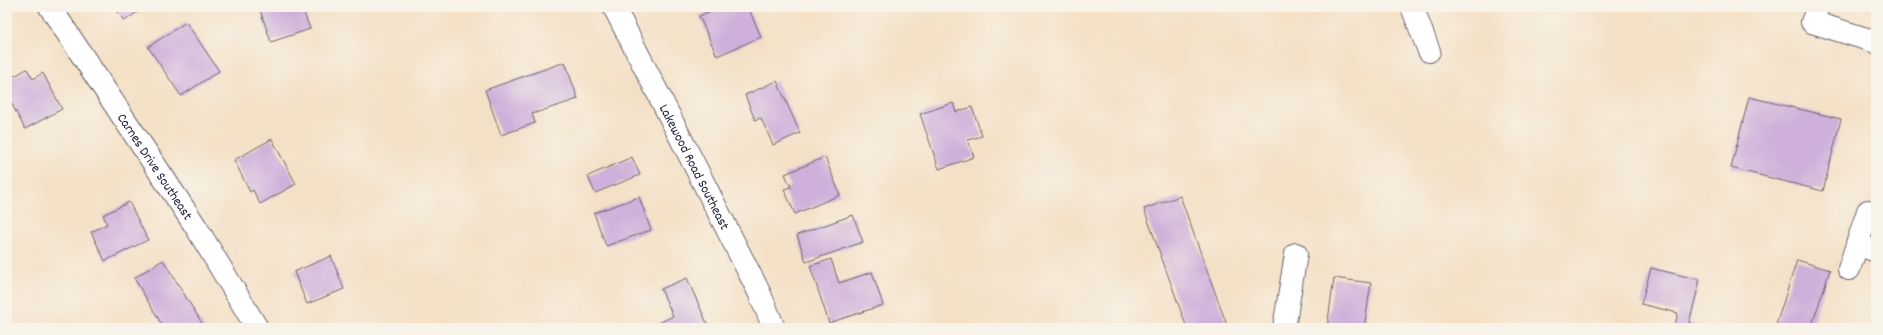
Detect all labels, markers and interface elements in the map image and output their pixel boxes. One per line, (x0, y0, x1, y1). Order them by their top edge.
street label: Lakewood Road Southeast (653, 101, 734, 234)
street label: Carnes Drive Southeast (111, 110, 197, 225)

